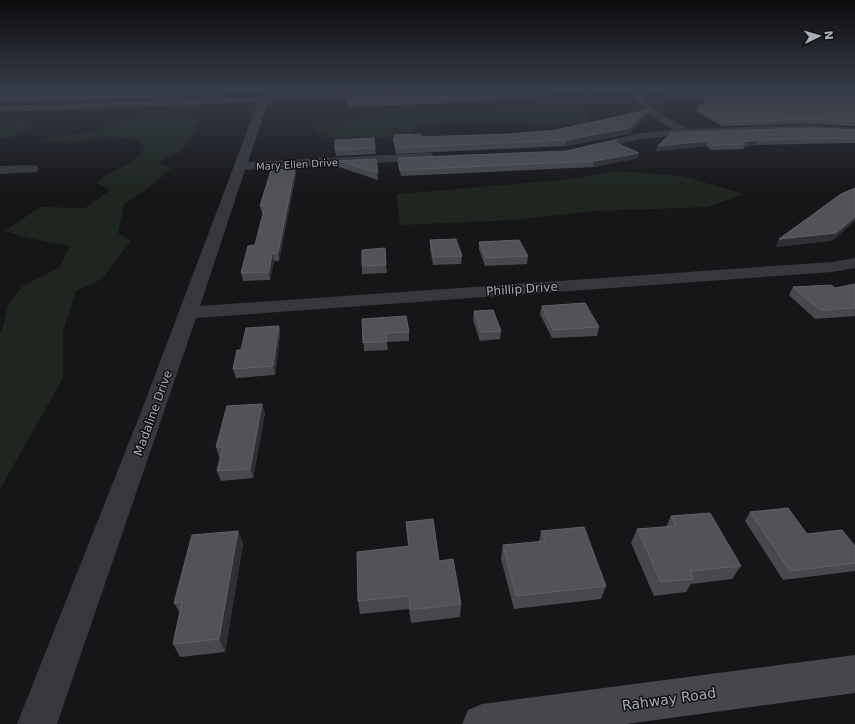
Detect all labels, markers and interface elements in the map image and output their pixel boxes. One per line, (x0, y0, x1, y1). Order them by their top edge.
north arrow (799, 16, 839, 56)
text: N (822, 30, 835, 40)
street label: Mary Ellen Drive (256, 157, 338, 172)
street label: Phillip Drive (486, 280, 558, 298)
street label: Madaline Drive (131, 368, 175, 458)
street label: Rahway Road (621, 684, 717, 714)

